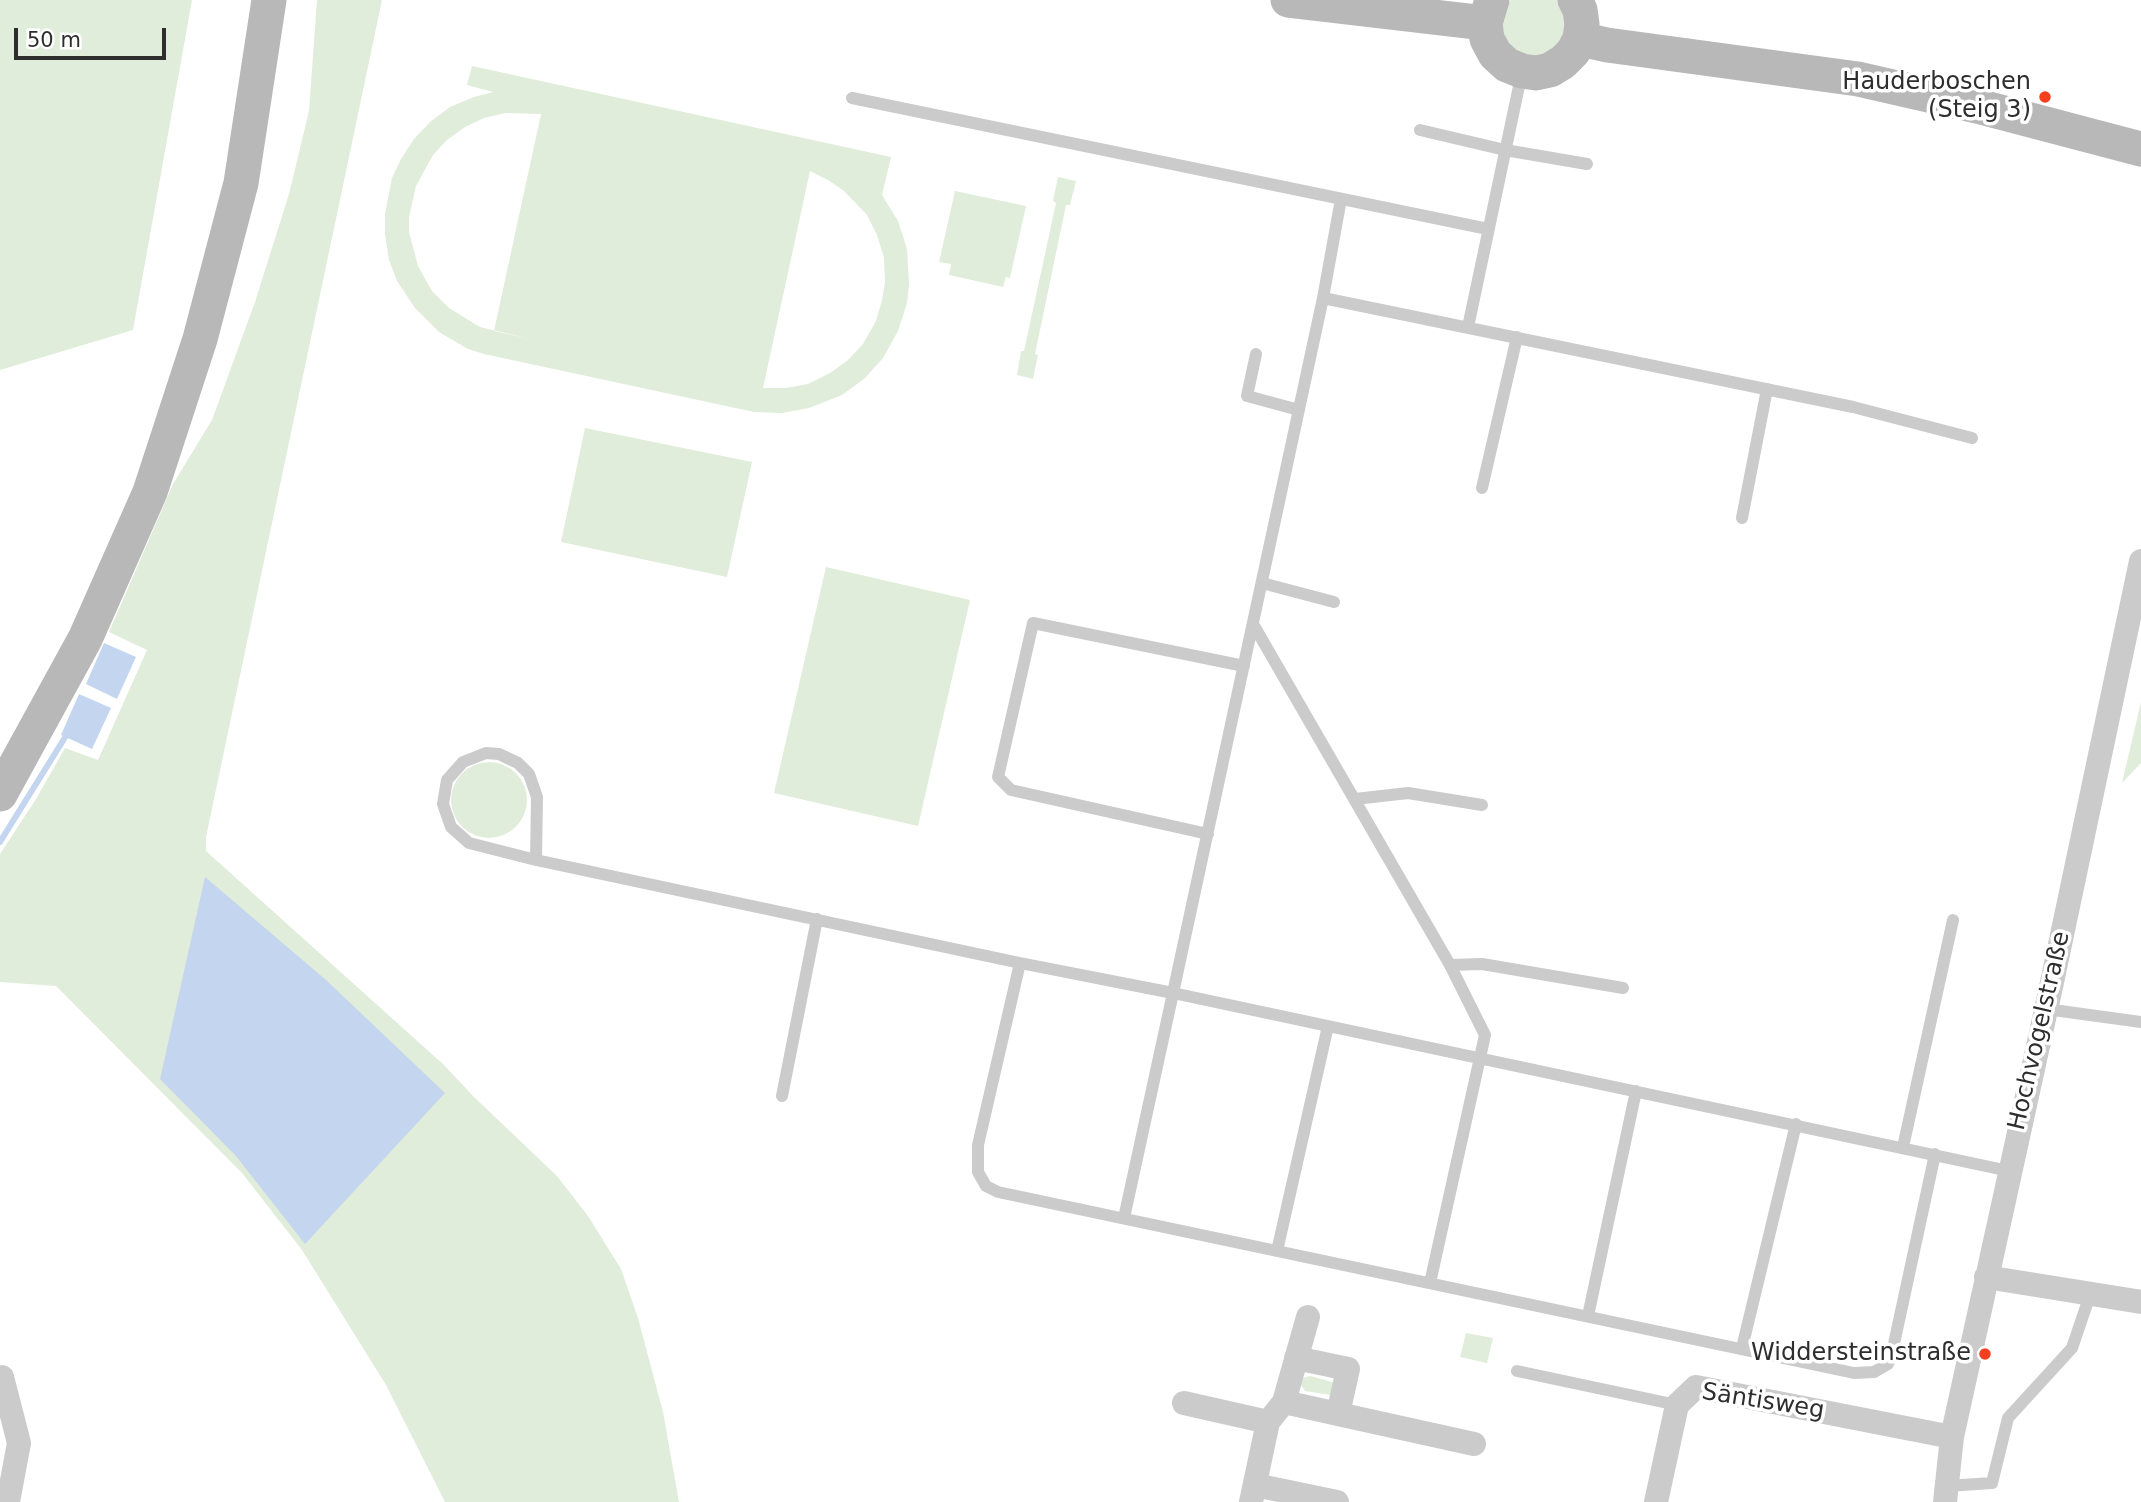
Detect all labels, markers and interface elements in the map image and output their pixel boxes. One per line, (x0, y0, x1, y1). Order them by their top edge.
scale bar (18, 14, 170, 58)
text: 50 m (27, 28, 81, 52)
place label: Hauderboschen (Steig 3) (1842, 69, 2031, 125)
marker: Hauderboschen (Steig 3) (2037, 89, 2053, 105)
street label: Hochvogelstraße (2003, 929, 2077, 1133)
place label: Widdersteinstraße (1751, 1340, 1971, 1368)
marker: Widdersteinstraße (1977, 1346, 1993, 1362)
street label: Säntisweg (1700, 1378, 1826, 1426)

